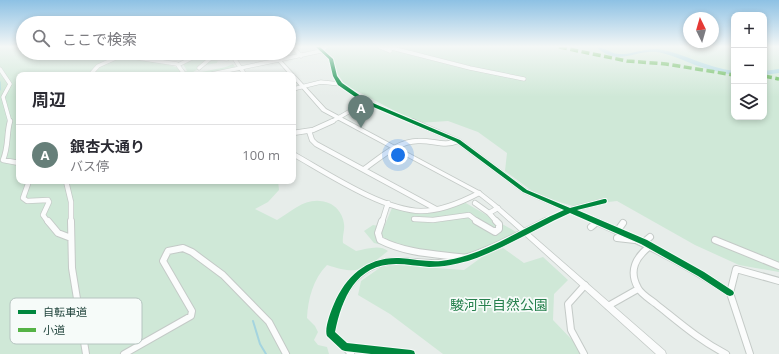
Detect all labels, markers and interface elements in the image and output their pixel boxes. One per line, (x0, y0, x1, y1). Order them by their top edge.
north arrow (683, 12, 719, 48)
map controls (731, 12, 767, 120)
button: + (731, 12, 767, 48)
search box (16, 16, 296, 60)
icon: search (30, 27, 52, 49)
text: ここで検索 (62, 29, 137, 49)
button: − (731, 48, 767, 84)
button: layers (731, 84, 767, 120)
text: 周辺 (32, 88, 66, 111)
pin: A (348, 95, 374, 128)
text: 銀杏大通り (70, 136, 145, 156)
your location (388, 145, 408, 165)
text: A (41, 146, 49, 164)
text: 100 m (242, 146, 280, 164)
text: バス停 (70, 157, 109, 175)
park label: 駿河平自然公園 (450, 295, 548, 314)
legend (10, 298, 142, 344)
text: 自転車道 (43, 304, 87, 319)
text: 小道 (43, 322, 65, 337)

